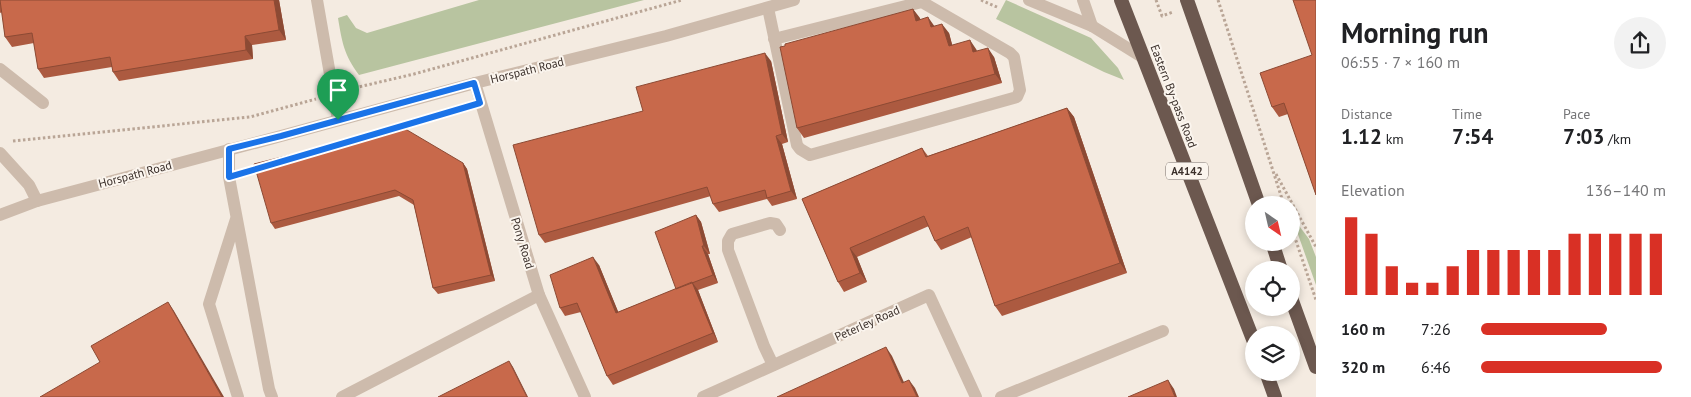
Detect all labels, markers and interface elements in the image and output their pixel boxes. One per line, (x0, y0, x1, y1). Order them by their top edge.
text: Morning run (1341, 14, 1489, 51)
button: share (1614, 17, 1666, 69)
street label: Eastern By-pass Road (1147, 42, 1201, 150)
text: 06:55 · 7 × 160 m (1341, 52, 1460, 72)
street label: Horspath Road (489, 54, 565, 86)
pin (317, 69, 359, 120)
icon: arrive (324, 76, 352, 104)
text: Distance (1341, 105, 1392, 123)
text: Time (1452, 105, 1482, 123)
text: Pace (1563, 105, 1590, 123)
text: 1.12 (1341, 123, 1382, 150)
text: 7:54 (1452, 123, 1493, 150)
text: 7:03 (1563, 123, 1604, 150)
text: km (1382, 130, 1404, 148)
text: /km (1604, 130, 1631, 148)
street label: Horspath Road (97, 157, 173, 191)
road number: A4142 (1166, 162, 1208, 180)
text: Elevation (1341, 180, 1405, 200)
text: 136–140 m (1586, 180, 1666, 200)
north arrow (1245, 196, 1300, 251)
map controls (1245, 196, 1300, 381)
street label: Pony Road (508, 215, 538, 271)
button: locate (1245, 261, 1300, 316)
street label: Peterley Road (832, 302, 902, 344)
text: 160 m (1341, 319, 1385, 339)
text: 7:26 (1421, 319, 1451, 339)
button: layers (1245, 326, 1300, 381)
text: 320 m (1341, 357, 1385, 377)
text: 6:46 (1421, 357, 1451, 377)

